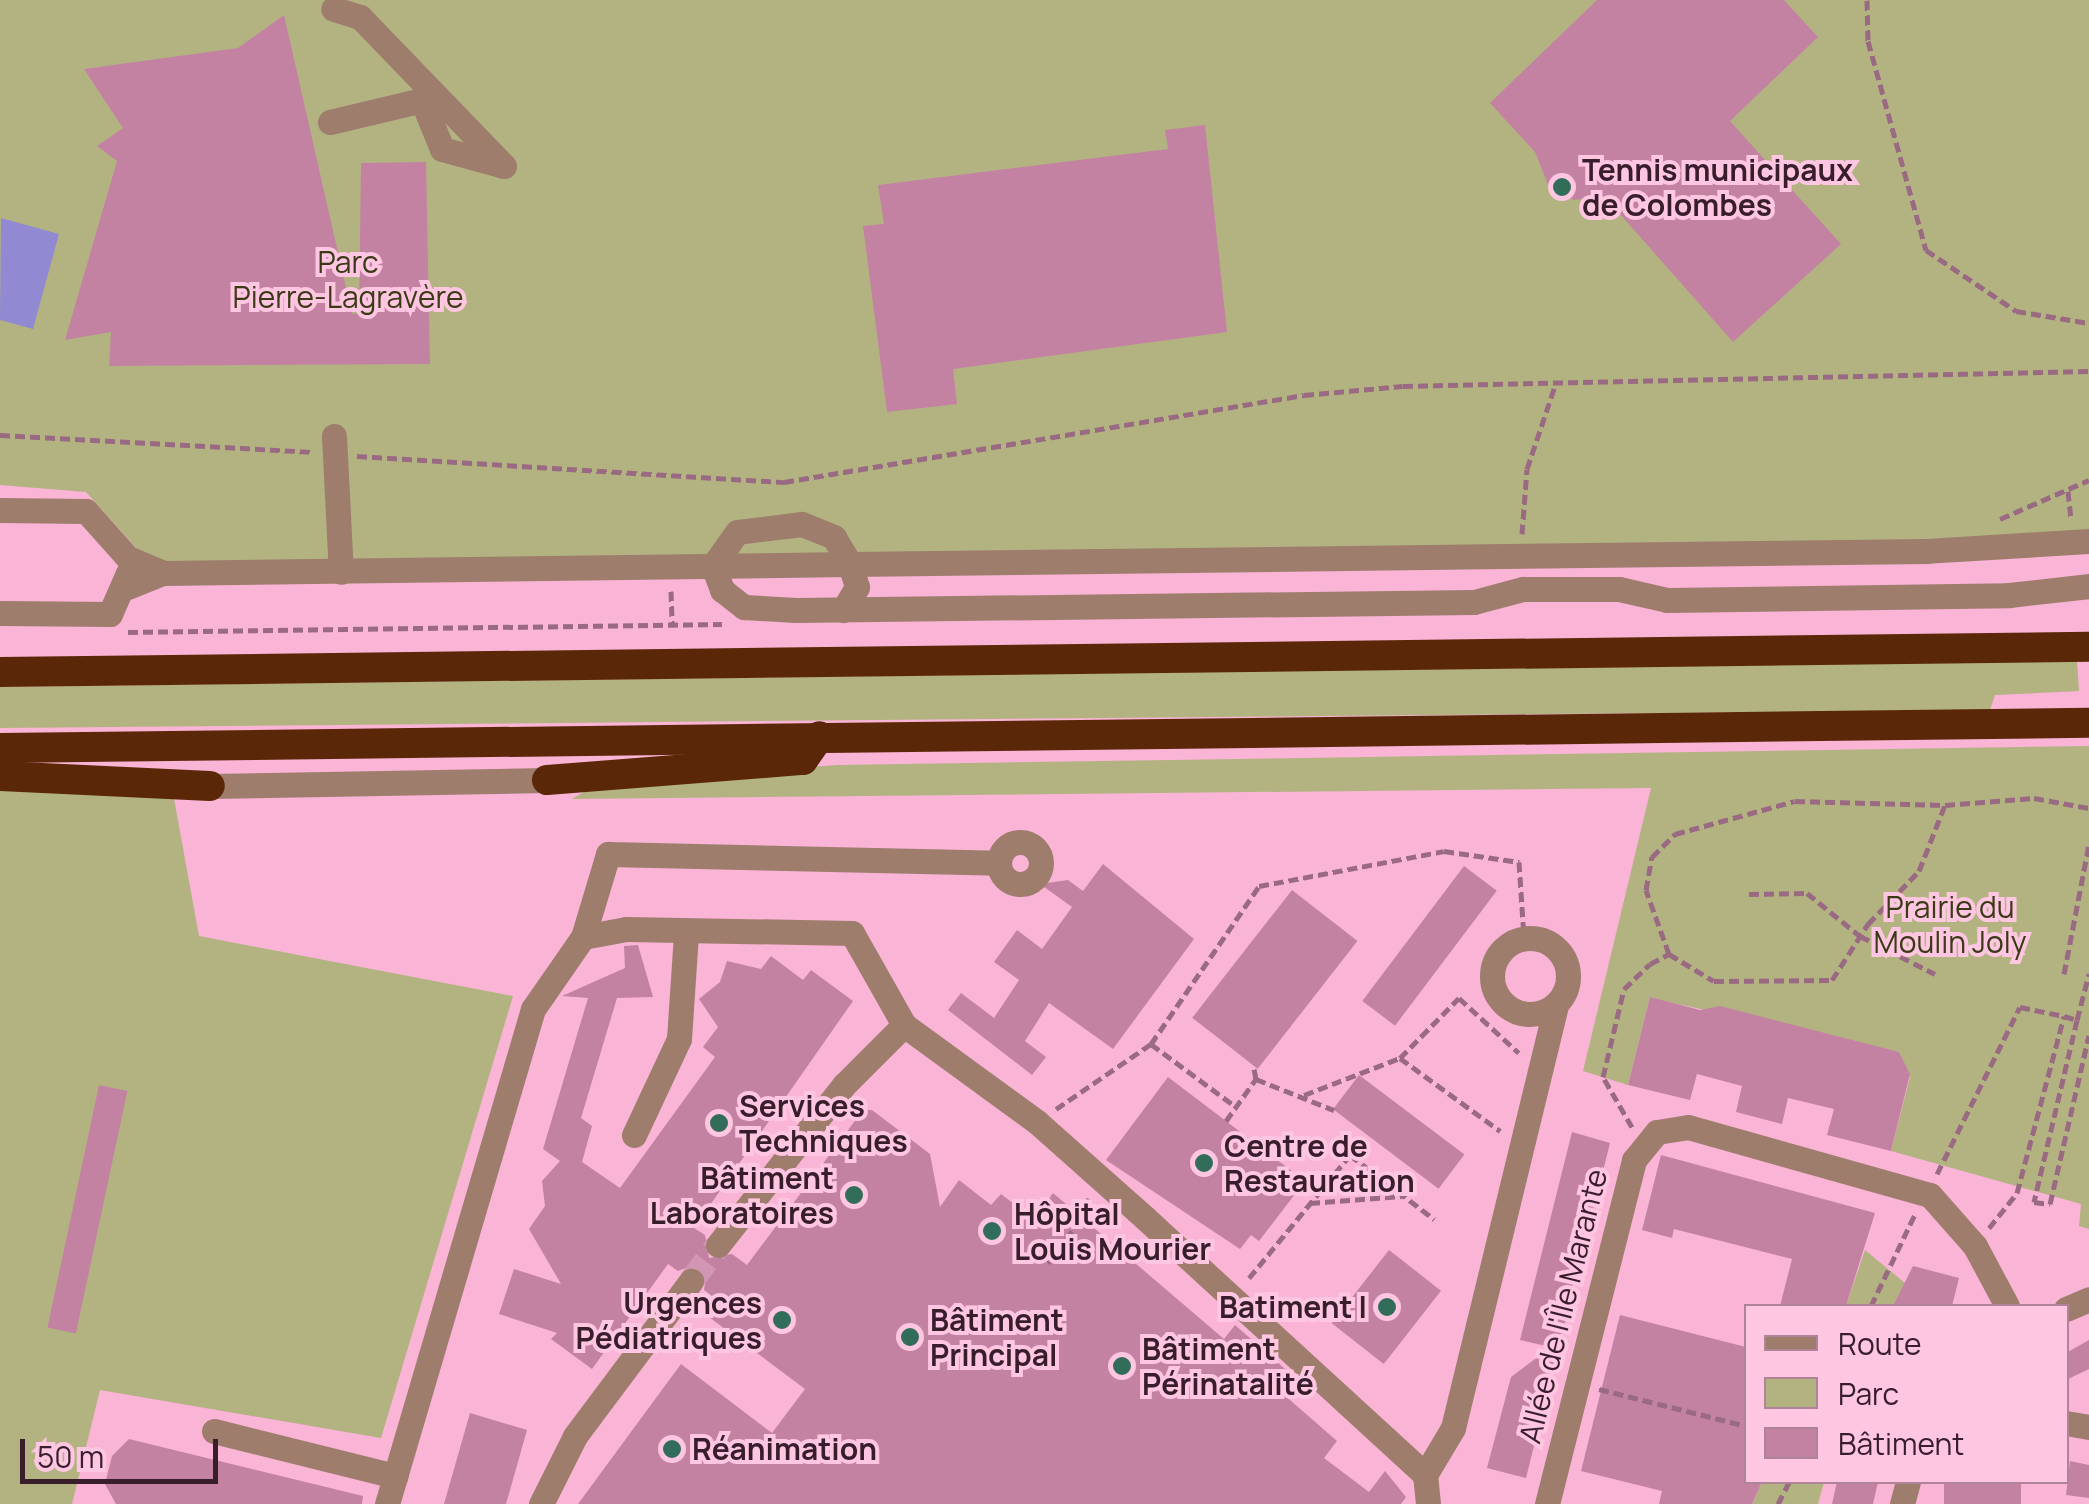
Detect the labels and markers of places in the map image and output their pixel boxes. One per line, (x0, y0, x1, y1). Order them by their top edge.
place label: Tennis municipaux de Colombes (1582, 152, 1853, 222)
marker: Tennis municipaux de Colombes (1551, 176, 1573, 198)
place label: Services Techniques (739, 1088, 908, 1158)
marker: Services Techniques (708, 1112, 730, 1134)
place label: Centre de Restauration (1224, 1128, 1415, 1198)
marker: Centre de Restauration (1193, 1152, 1215, 1174)
place label: Bâtiment Laboratoires (650, 1160, 834, 1230)
marker: Bâtiment Laboratoires (843, 1184, 865, 1206)
place label: Hôpital Louis Mourier (1014, 1196, 1211, 1266)
marker: Hôpital Louis Mourier (979, 1218, 1005, 1244)
place label: Urgences Pédiatriques (576, 1285, 762, 1356)
place label: Batiment I (1219, 1289, 1367, 1325)
marker: Batiment I (1376, 1296, 1398, 1318)
place label: Bâtiment Principal (930, 1302, 1064, 1372)
marker: Urgences Pédiatriques (771, 1309, 793, 1331)
marker: Bâtiment Principal (899, 1326, 921, 1348)
place label: Bâtiment Périnatalité (1142, 1331, 1314, 1402)
marker: Bâtiment Périnatalité (1111, 1355, 1133, 1377)
place label: Réanimation (692, 1431, 877, 1467)
marker: Réanimation (661, 1438, 683, 1460)

